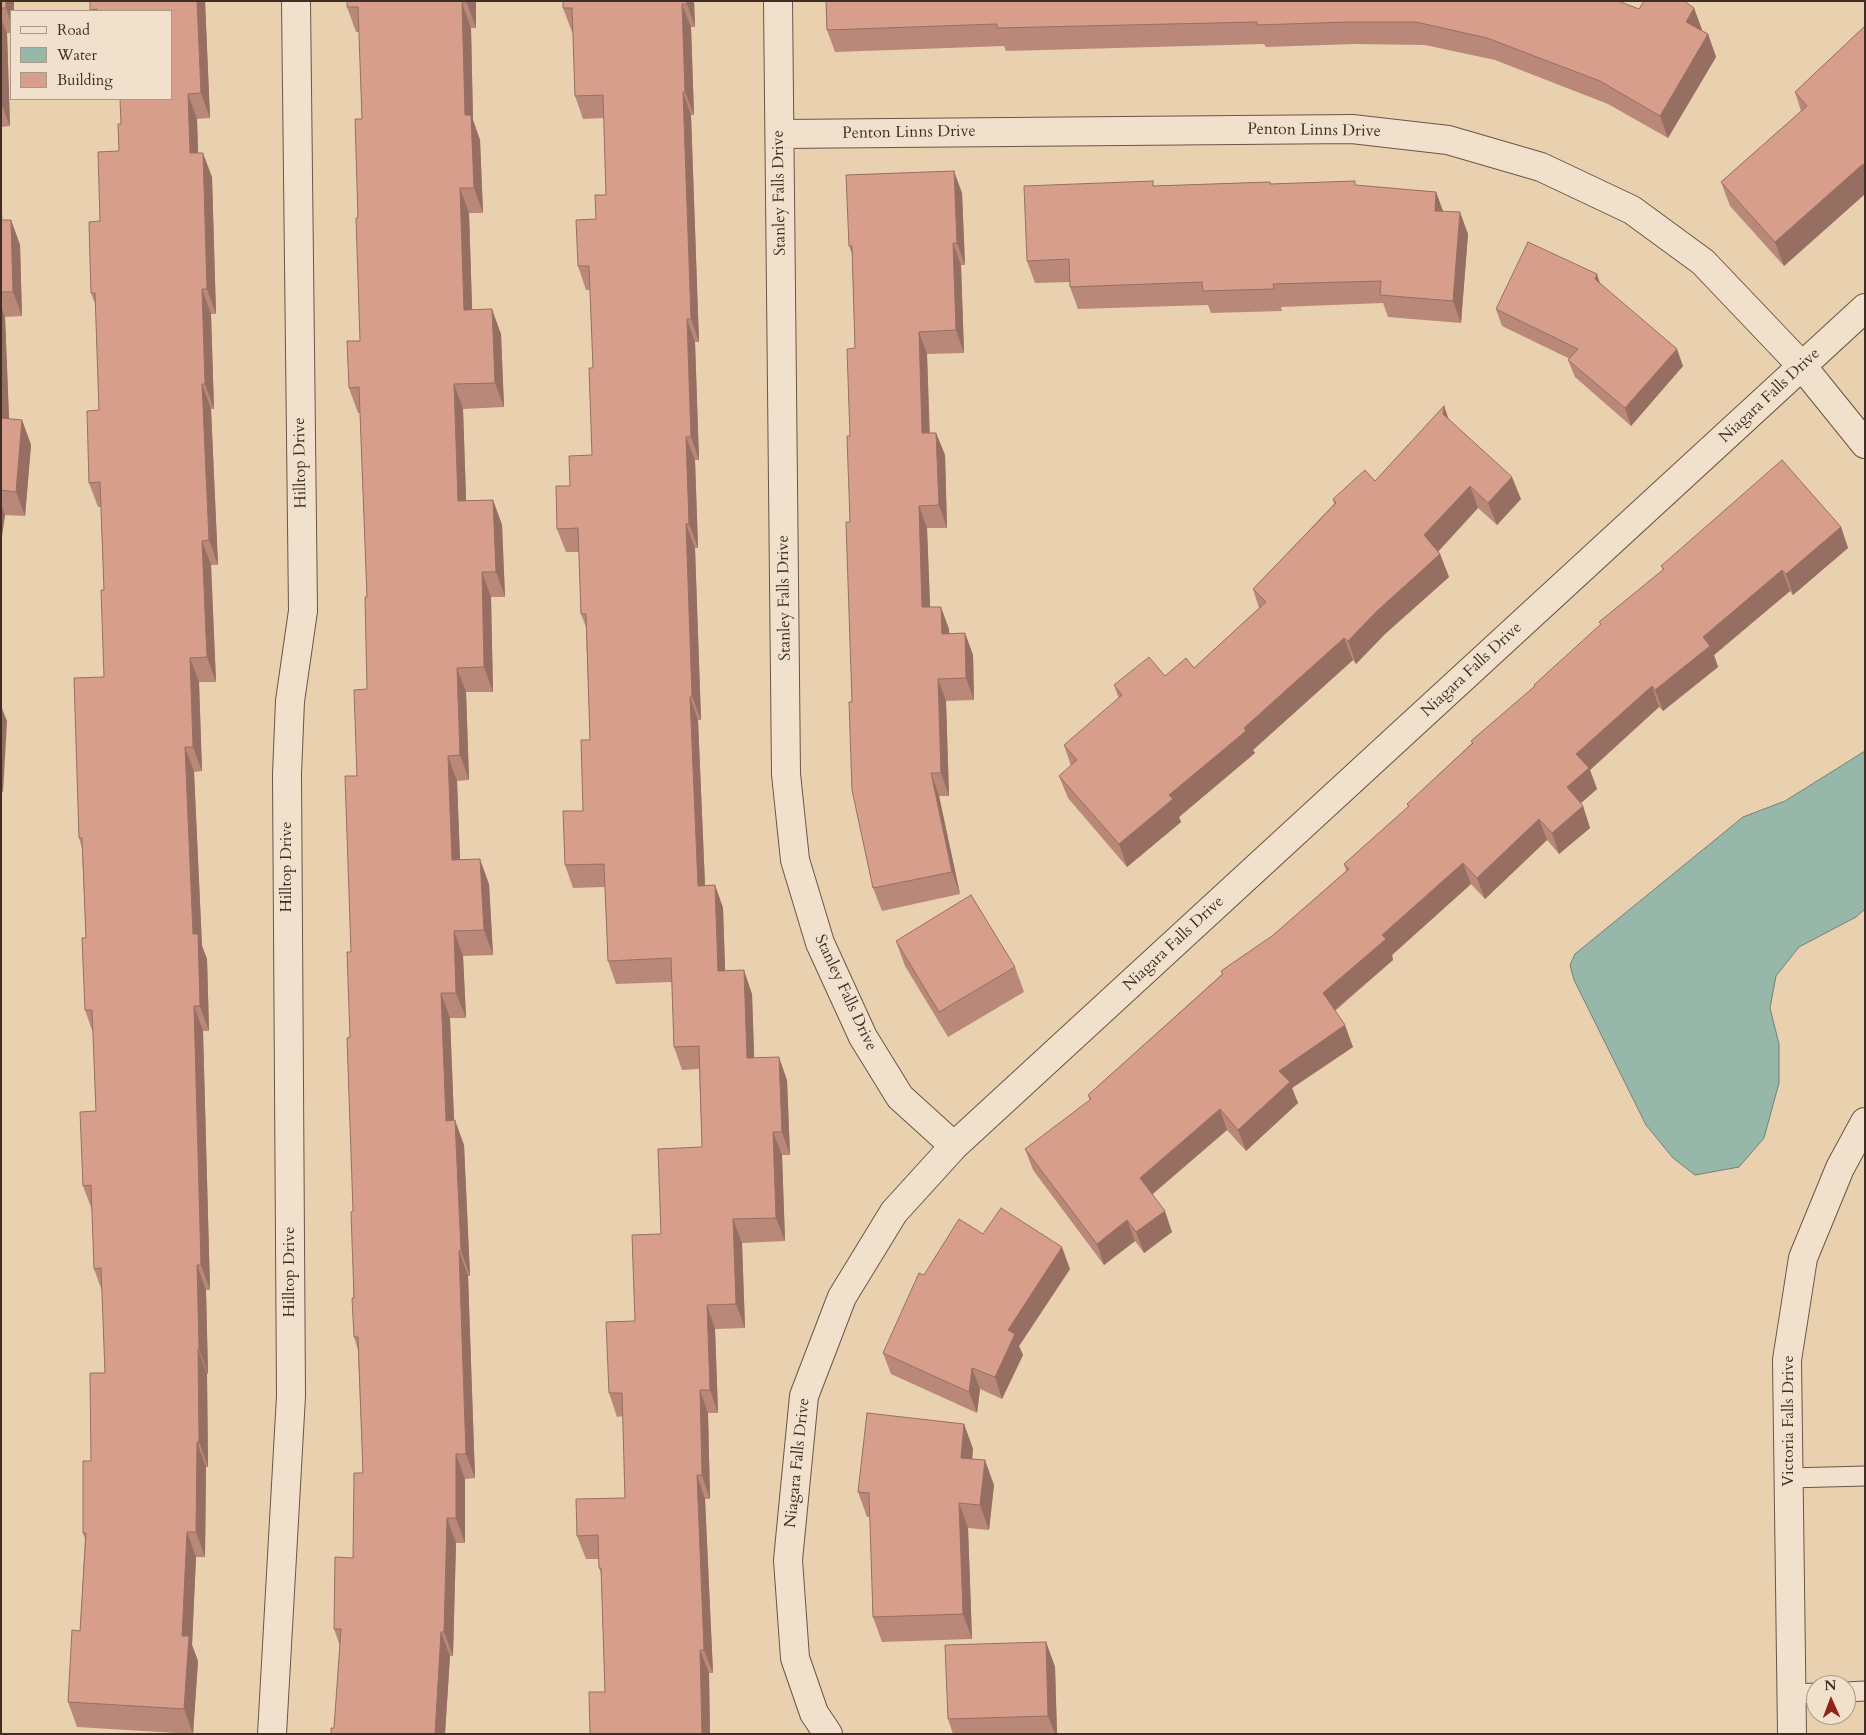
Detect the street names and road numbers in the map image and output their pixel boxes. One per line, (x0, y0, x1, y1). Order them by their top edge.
street label: Penton Linns Drive (1247, 120, 1381, 142)
street label: Penton Linns Drive (842, 122, 976, 144)
street label: Stanley Falls Drive (769, 130, 791, 256)
street label: Niagara Falls Drive (1716, 344, 1824, 448)
street label: Hilltop Drive (291, 417, 311, 509)
street label: Stanley Falls Drive (774, 535, 796, 661)
street label: Niagara Falls Drive (1418, 618, 1526, 722)
street label: Hilltop Drive (277, 821, 297, 913)
street label: Niagara Falls Drive (1120, 892, 1228, 996)
street label: Stanley Falls Drive (810, 932, 880, 1054)
street label: Hilltop Drive (280, 1226, 300, 1318)
street label: Victoria Falls Drive (1779, 1355, 1799, 1487)
street label: Niagara Falls Drive (782, 1397, 814, 1529)

